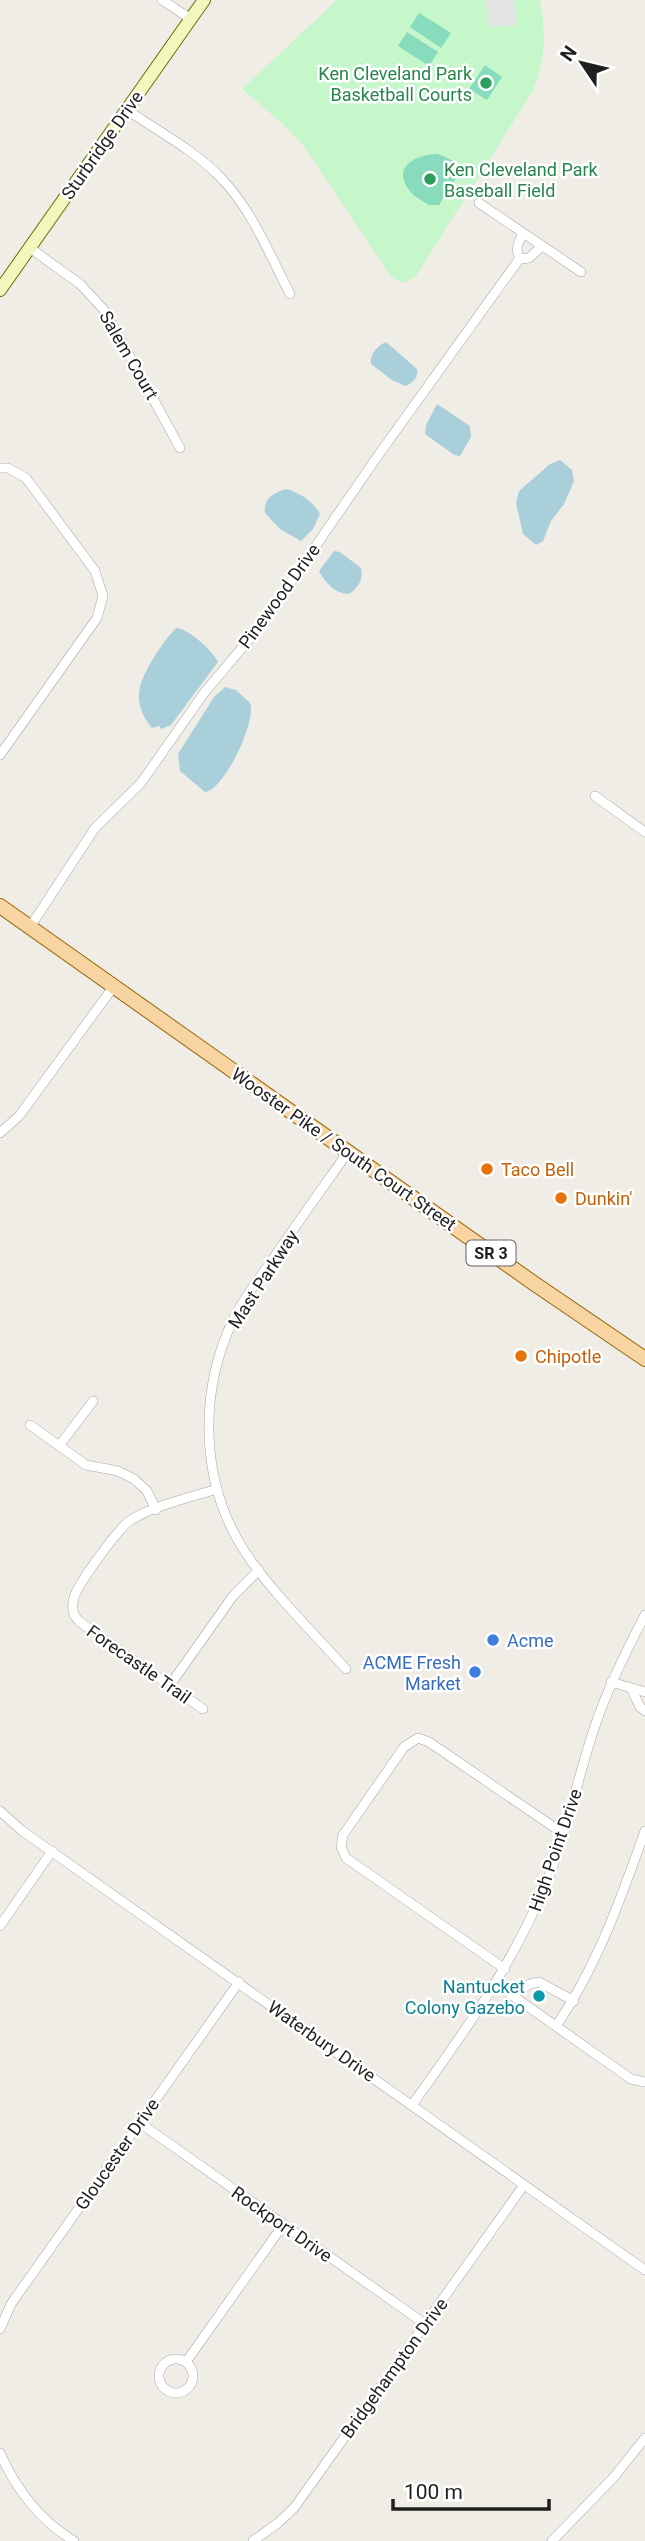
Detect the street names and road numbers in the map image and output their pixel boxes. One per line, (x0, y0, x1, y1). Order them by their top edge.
street label: Sturbridge Drive (57, 87, 147, 203)
street label: Salem Court (95, 307, 163, 403)
street label: Pinewood Drive (234, 540, 324, 652)
street label: Wooster Pike / South Court Street (228, 1063, 461, 1235)
street label: Mast Parkway (223, 1225, 303, 1332)
road number: SR 3 (466, 1240, 516, 1266)
street label: Forecastle Trail (83, 1620, 195, 1708)
street label: High Point Drive (524, 1786, 586, 1914)
street label: Waterbury Drive (264, 1996, 380, 2086)
street label: Gloucester Drive (71, 2094, 163, 2214)
street label: Rockport Drive (228, 2182, 336, 2266)
street label: Bridgehampton Drive (336, 2294, 452, 2442)

